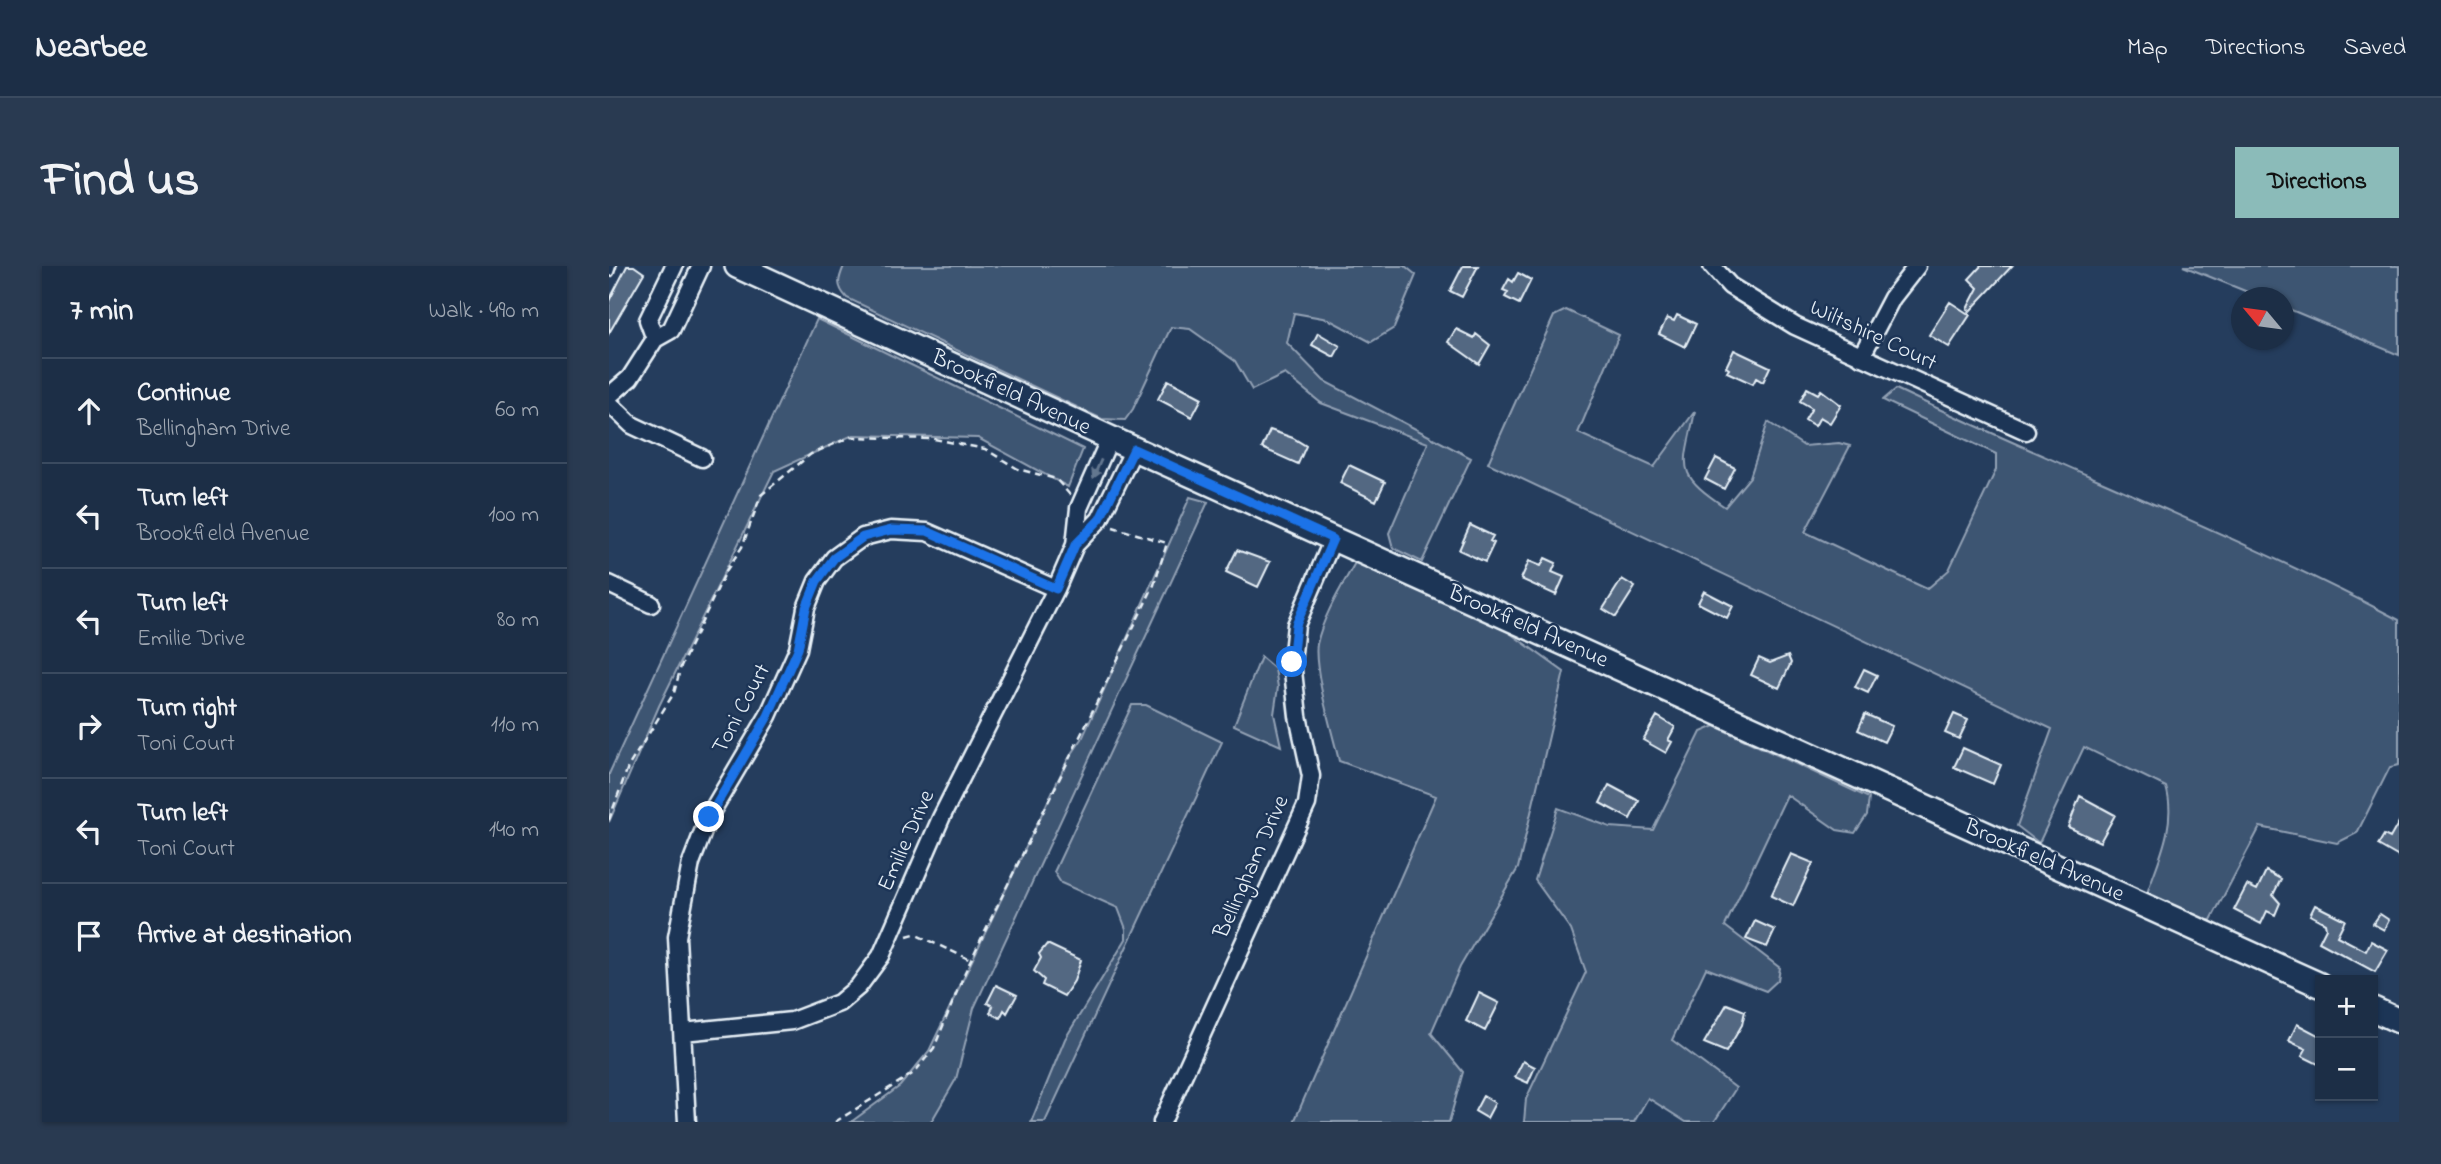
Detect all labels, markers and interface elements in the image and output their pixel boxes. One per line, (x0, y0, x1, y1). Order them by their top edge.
text: Nearbee (35, 24, 147, 72)
text: Map (2127, 31, 2168, 66)
text: Directions (2206, 31, 2305, 66)
text: Saved (2343, 31, 2406, 66)
text: Find us (42, 146, 199, 218)
button: Directions (2235, 147, 2399, 218)
north arrow (2231, 287, 2294, 350)
text: 7 min (70, 290, 133, 334)
street label: Wiltshire Court (1804, 292, 1942, 380)
text: Walk · 490 m (428, 295, 539, 328)
street label: Brookfield Avenue (925, 341, 1097, 445)
text: Continue (137, 375, 230, 413)
icon: ahead (70, 392, 108, 430)
text: 60 m (495, 394, 539, 427)
text: Bellingham Drive (137, 413, 290, 446)
one-way arrow (1091, 459, 1103, 479)
text: Turn left (137, 480, 228, 518)
icon: left (70, 497, 108, 535)
text: 100 m (488, 499, 539, 532)
text: Brookfield Avenue (137, 518, 309, 551)
street label: Brookfield Avenue (1442, 576, 1614, 677)
text: Turn left (137, 585, 228, 623)
icon: left (70, 602, 108, 640)
text: 80 m (497, 604, 539, 637)
text: Emilie Drive (137, 623, 245, 656)
route start (1276, 646, 1307, 677)
street label: Toni Court (704, 658, 780, 760)
text: Turn right (137, 690, 237, 728)
icon: right (70, 707, 108, 745)
text: 110 m (491, 709, 539, 742)
text: Toni Court (137, 728, 235, 761)
street label: Emilie Drive (870, 784, 944, 897)
street label: Bellingham Drive (1205, 790, 1299, 945)
text: Turn left (137, 795, 228, 833)
route end (693, 801, 724, 832)
street label: Brookfield Avenue (1958, 810, 2130, 911)
icon: left (70, 812, 108, 850)
text: 140 m (489, 814, 539, 847)
text: Toni Court (137, 833, 235, 866)
icon: arrive (70, 917, 108, 955)
text: Arrive at destination (137, 917, 352, 955)
map controls (2315, 975, 2378, 1101)
button: + (2315, 975, 2378, 1038)
button: − (2315, 1038, 2378, 1101)

